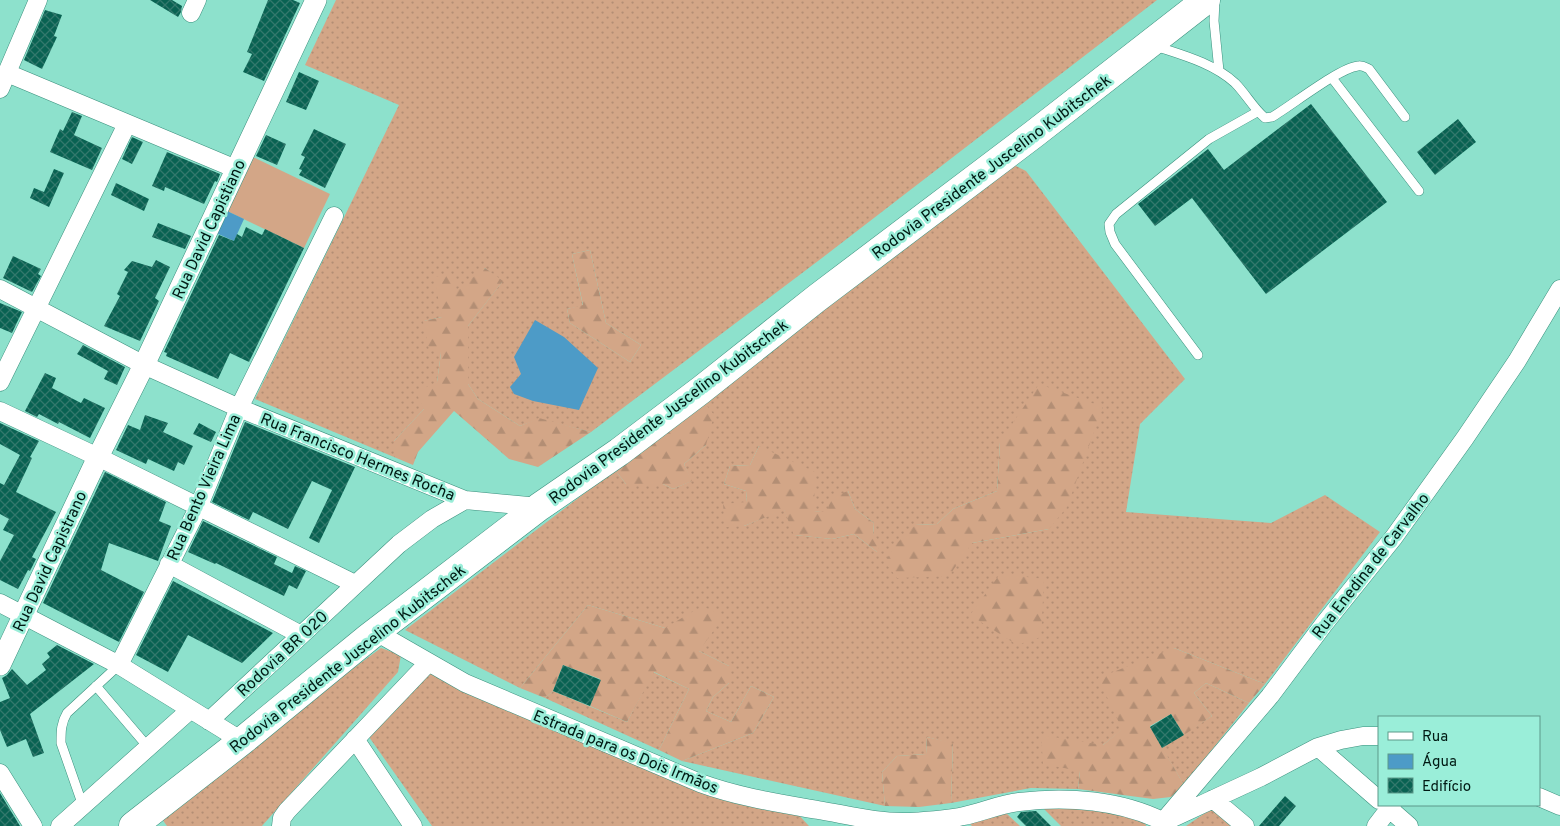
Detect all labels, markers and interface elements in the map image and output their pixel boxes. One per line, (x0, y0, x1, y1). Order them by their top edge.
street label: Rodovia Presidente Juscelino Kubitschek (869, 71, 1116, 264)
street label: Rua David Capistiano (169, 157, 251, 303)
street label: Rodovia Presidente Juscelino Kubitschek (546, 316, 793, 509)
street label: Rua Francisco Hermes Rocha (257, 410, 457, 506)
street label: Rua Bento Vieira Lima (164, 412, 246, 564)
street label: Rua David Capistrano (9, 488, 92, 636)
street label: Rua Enedina de Carvalho (1309, 489, 1435, 643)
street label: Rodovia Presidente Juscelino Kubitschek (226, 561, 470, 758)
street label: Rodovia BR 020 (234, 607, 333, 702)
street label: Estrada para os Dois Irmãos (530, 707, 721, 799)
legend (1378, 716, 1540, 806)
text: Rua (1422, 728, 1448, 747)
text: Água (1422, 752, 1457, 772)
text: Edifício (1422, 778, 1471, 797)

